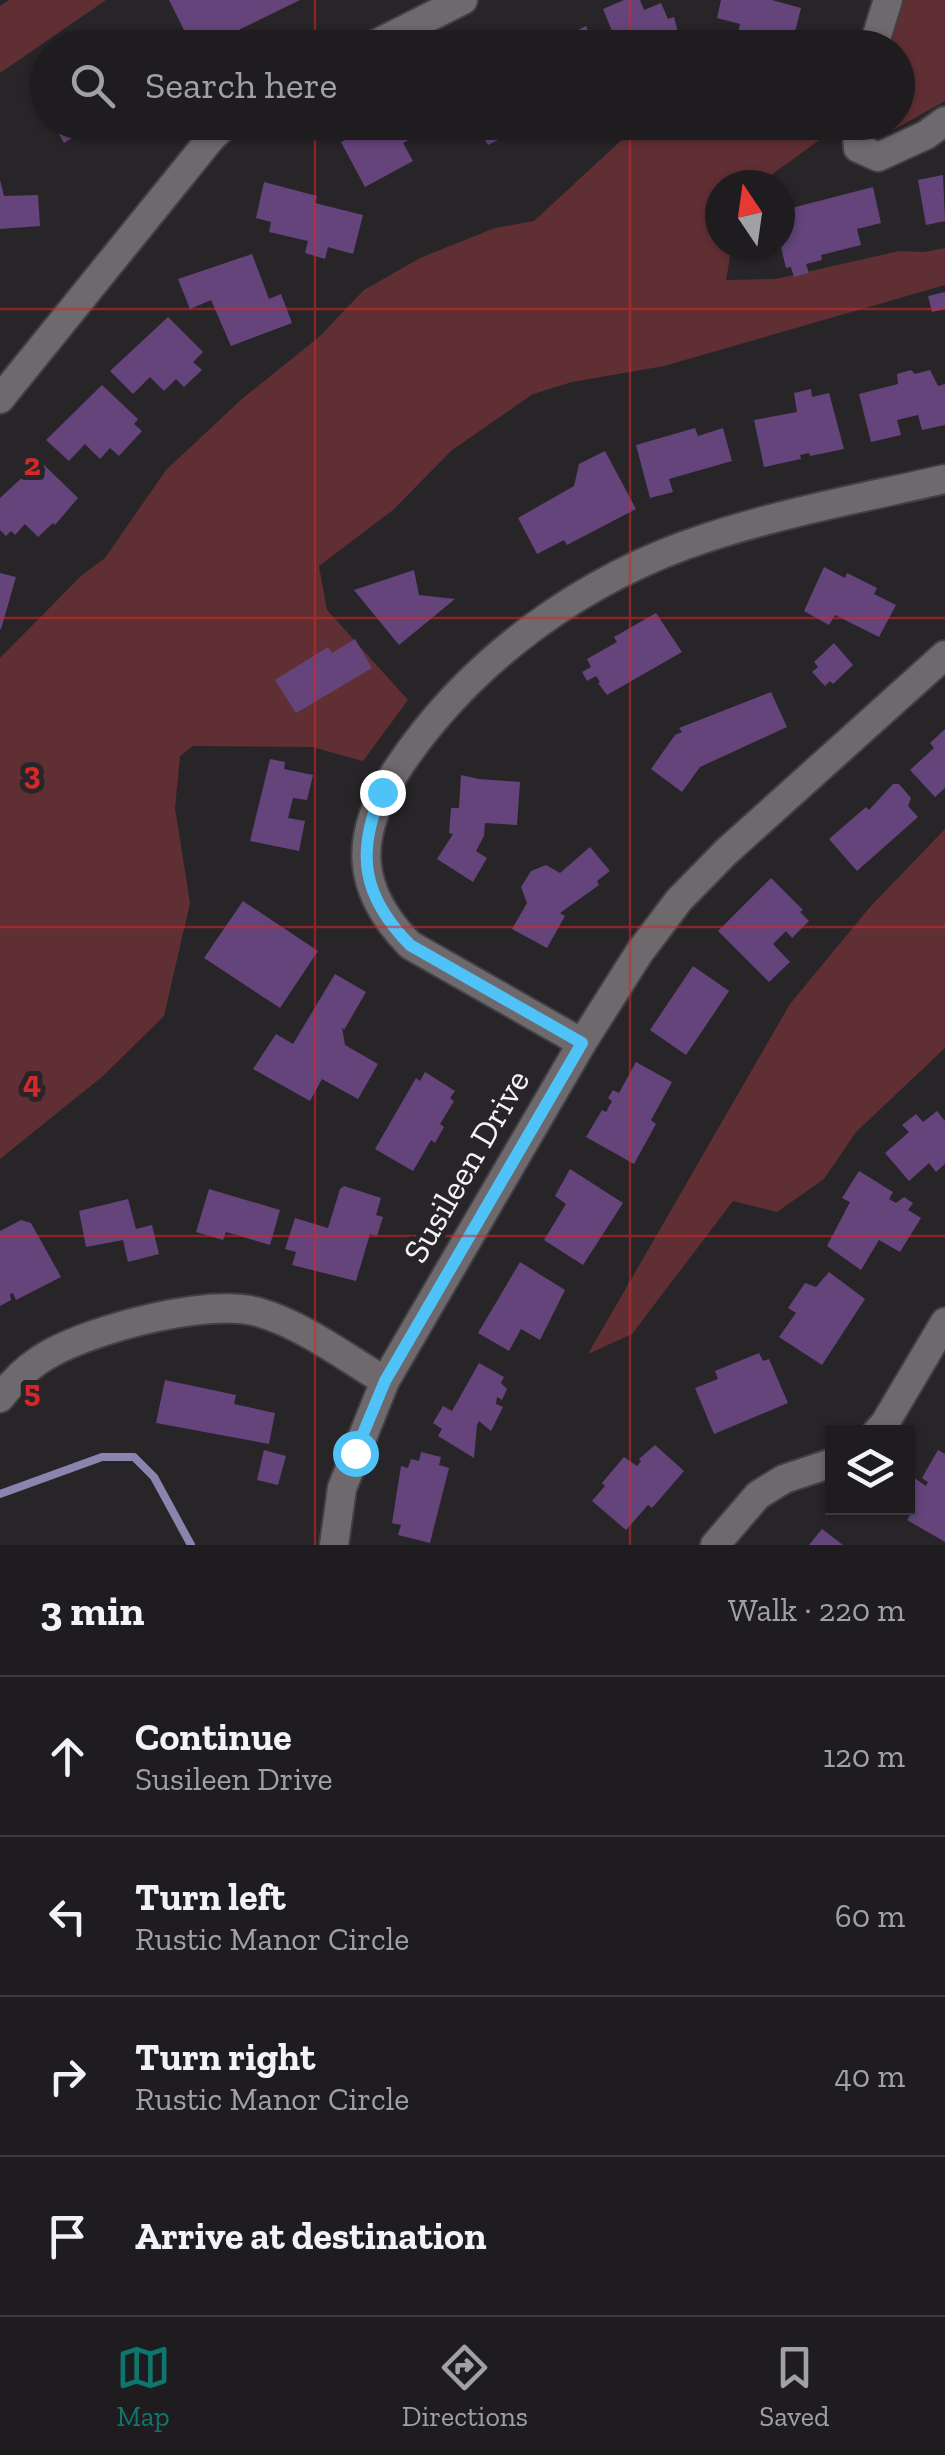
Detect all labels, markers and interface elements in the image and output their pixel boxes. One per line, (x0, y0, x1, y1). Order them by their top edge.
search box (30, 30, 915, 140)
icon: search (65, 58, 120, 113)
text: Search here (145, 62, 337, 108)
north arrow (705, 170, 795, 260)
text: 2 (23, 445, 41, 483)
text: 3 (23, 754, 41, 792)
route end (360, 770, 406, 816)
street label: Susileen Drive (394, 1062, 538, 1270)
text: 4 (23, 1063, 41, 1101)
text: 5 (24, 1372, 40, 1410)
map controls (825, 1425, 915, 1515)
button: layers (825, 1425, 915, 1515)
route start (333, 1431, 379, 1477)
text: 3 min (40, 1585, 145, 1636)
text: Walk · 220 m (728, 1591, 905, 1629)
text: Continue (135, 1714, 292, 1760)
icon: ahead (40, 1729, 95, 1784)
text: 120 m (823, 1737, 905, 1775)
text: Susileen Drive (135, 1760, 333, 1798)
text: Turn left (135, 1874, 286, 1920)
icon: left (40, 1889, 95, 1944)
text: 60 m (835, 1897, 905, 1935)
text: Rustic Manor Circle (135, 1920, 409, 1958)
text: Turn right (135, 2034, 315, 2080)
icon: right (40, 2049, 95, 2104)
text: 40 m (834, 2057, 905, 2095)
text: Rustic Manor Circle (135, 2080, 409, 2118)
icon: arrive (40, 2209, 95, 2264)
text: Arrive at destination (135, 2213, 486, 2259)
tab: Map (116, 2340, 171, 2433)
tab: Directions (402, 2340, 528, 2433)
tab: Saved (759, 2340, 829, 2433)

